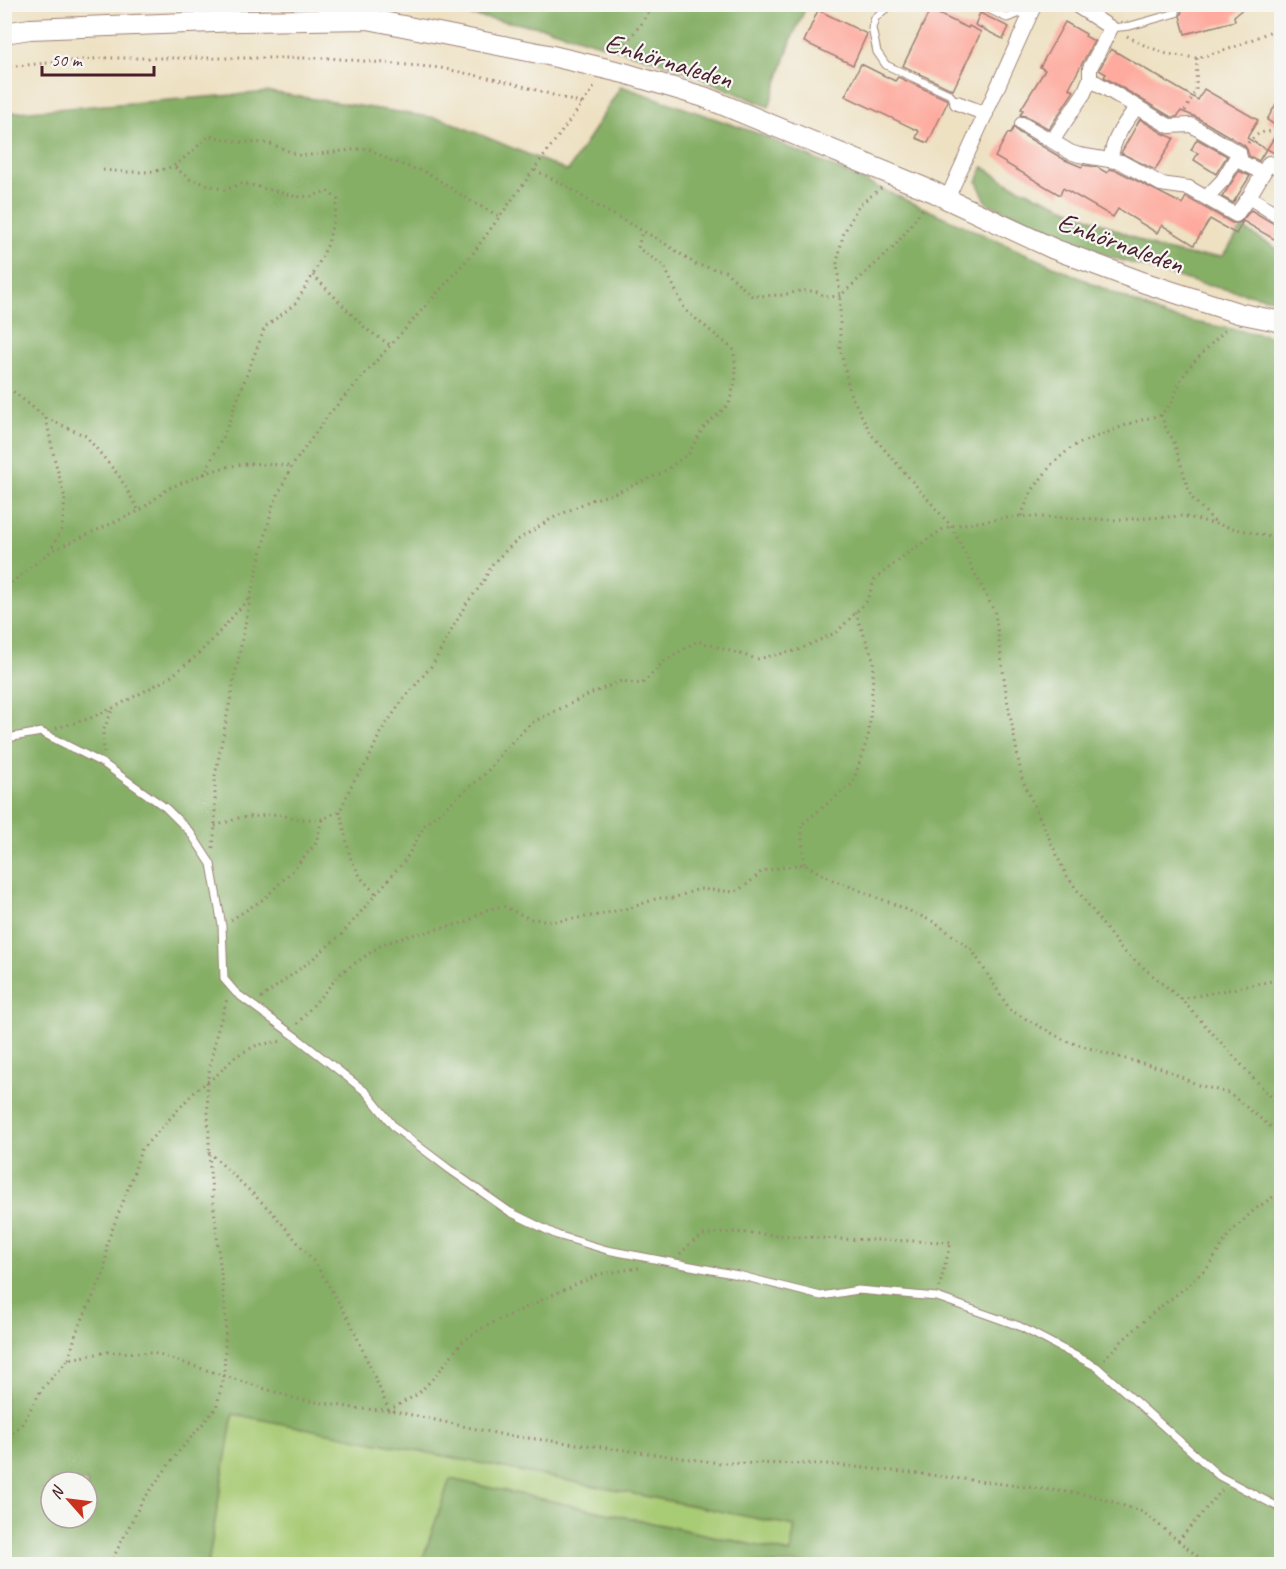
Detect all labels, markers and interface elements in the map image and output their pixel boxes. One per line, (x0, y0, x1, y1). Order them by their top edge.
street label: Enhörnaleden (601, 25, 737, 97)
scale bar (42, 39, 154, 77)
text: 50 m (51, 49, 84, 71)
street label: Enhörnaleden (1053, 204, 1189, 282)
north arrow (39, 1470, 99, 1530)
text: N (45, 1482, 69, 1502)

